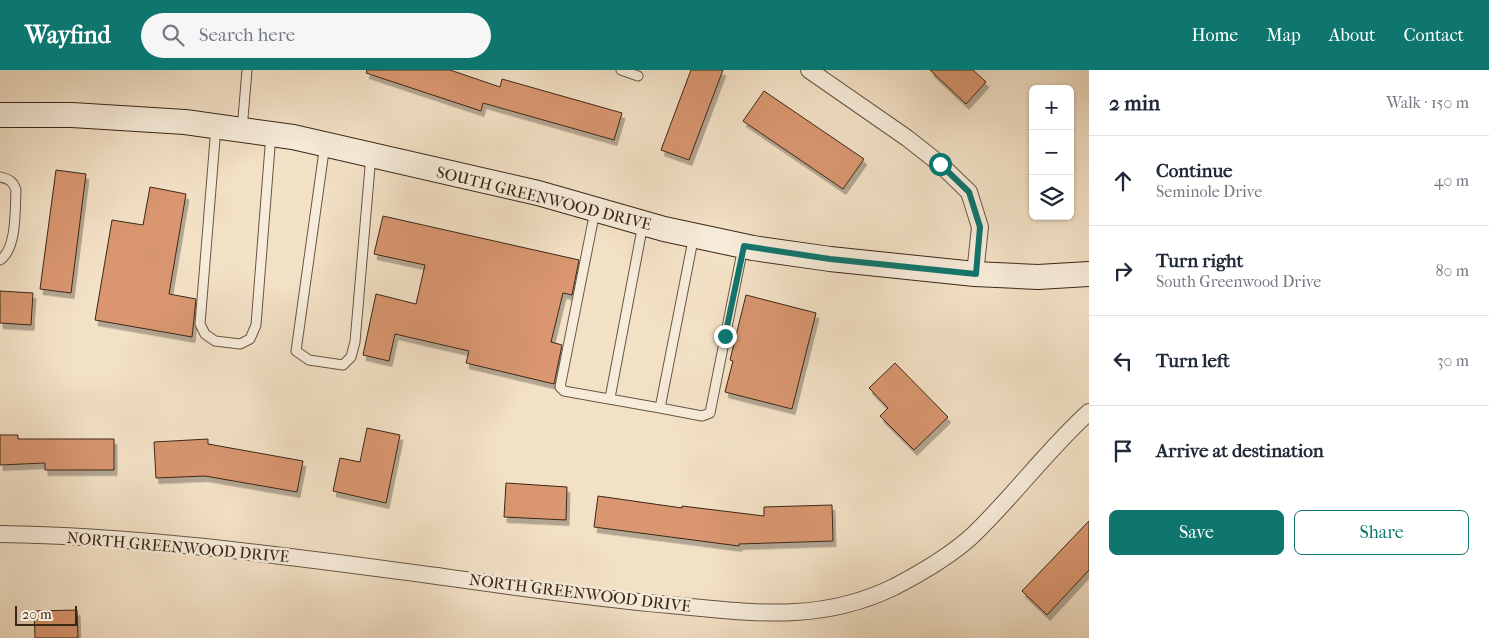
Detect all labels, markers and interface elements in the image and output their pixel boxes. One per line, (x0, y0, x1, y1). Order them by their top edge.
search box (141, 13, 491, 58)
text: Wayfind (25, 21, 111, 49)
icon: search (159, 21, 187, 49)
text: Search here (199, 24, 295, 46)
text: Home (1191, 25, 1238, 46)
text: Map (1266, 25, 1301, 46)
text: About (1329, 25, 1375, 46)
text: Contact (1403, 25, 1464, 46)
map controls (1029, 85, 1074, 220)
button: + (1029, 85, 1074, 130)
text: 2 min (1109, 91, 1160, 115)
text: Walk · 150 m (1386, 93, 1469, 112)
button: − (1029, 130, 1074, 175)
route start (929, 153, 952, 176)
text: Continue (1156, 160, 1232, 182)
street label: SOUTH GREENWOOD DRIVE (435, 162, 654, 234)
icon: ahead (1109, 167, 1137, 195)
text: 40 m (1434, 171, 1469, 190)
button: layers (1029, 175, 1074, 220)
text: Seminole Drive (1156, 182, 1262, 201)
text: Turn right (1156, 250, 1243, 272)
icon: right (1109, 257, 1137, 285)
text: 80 m (1435, 261, 1469, 280)
text: South Greenwood Drive (1156, 272, 1321, 291)
route end (714, 325, 737, 348)
icon: left (1109, 347, 1137, 375)
text: Turn left (1156, 350, 1230, 372)
text: 30 m (1437, 351, 1469, 370)
icon: arrive (1109, 437, 1137, 465)
text: Arrive at destination (1156, 440, 1324, 462)
button: Save (1109, 510, 1284, 555)
button: Share (1294, 510, 1469, 555)
street label: NORTH GREENWOOD DRIVE (66, 528, 290, 566)
street label: NORTH GREENWOOD DRIVE (468, 570, 692, 616)
scale bar (15, 603, 78, 626)
text: 20 m (22, 606, 52, 623)

